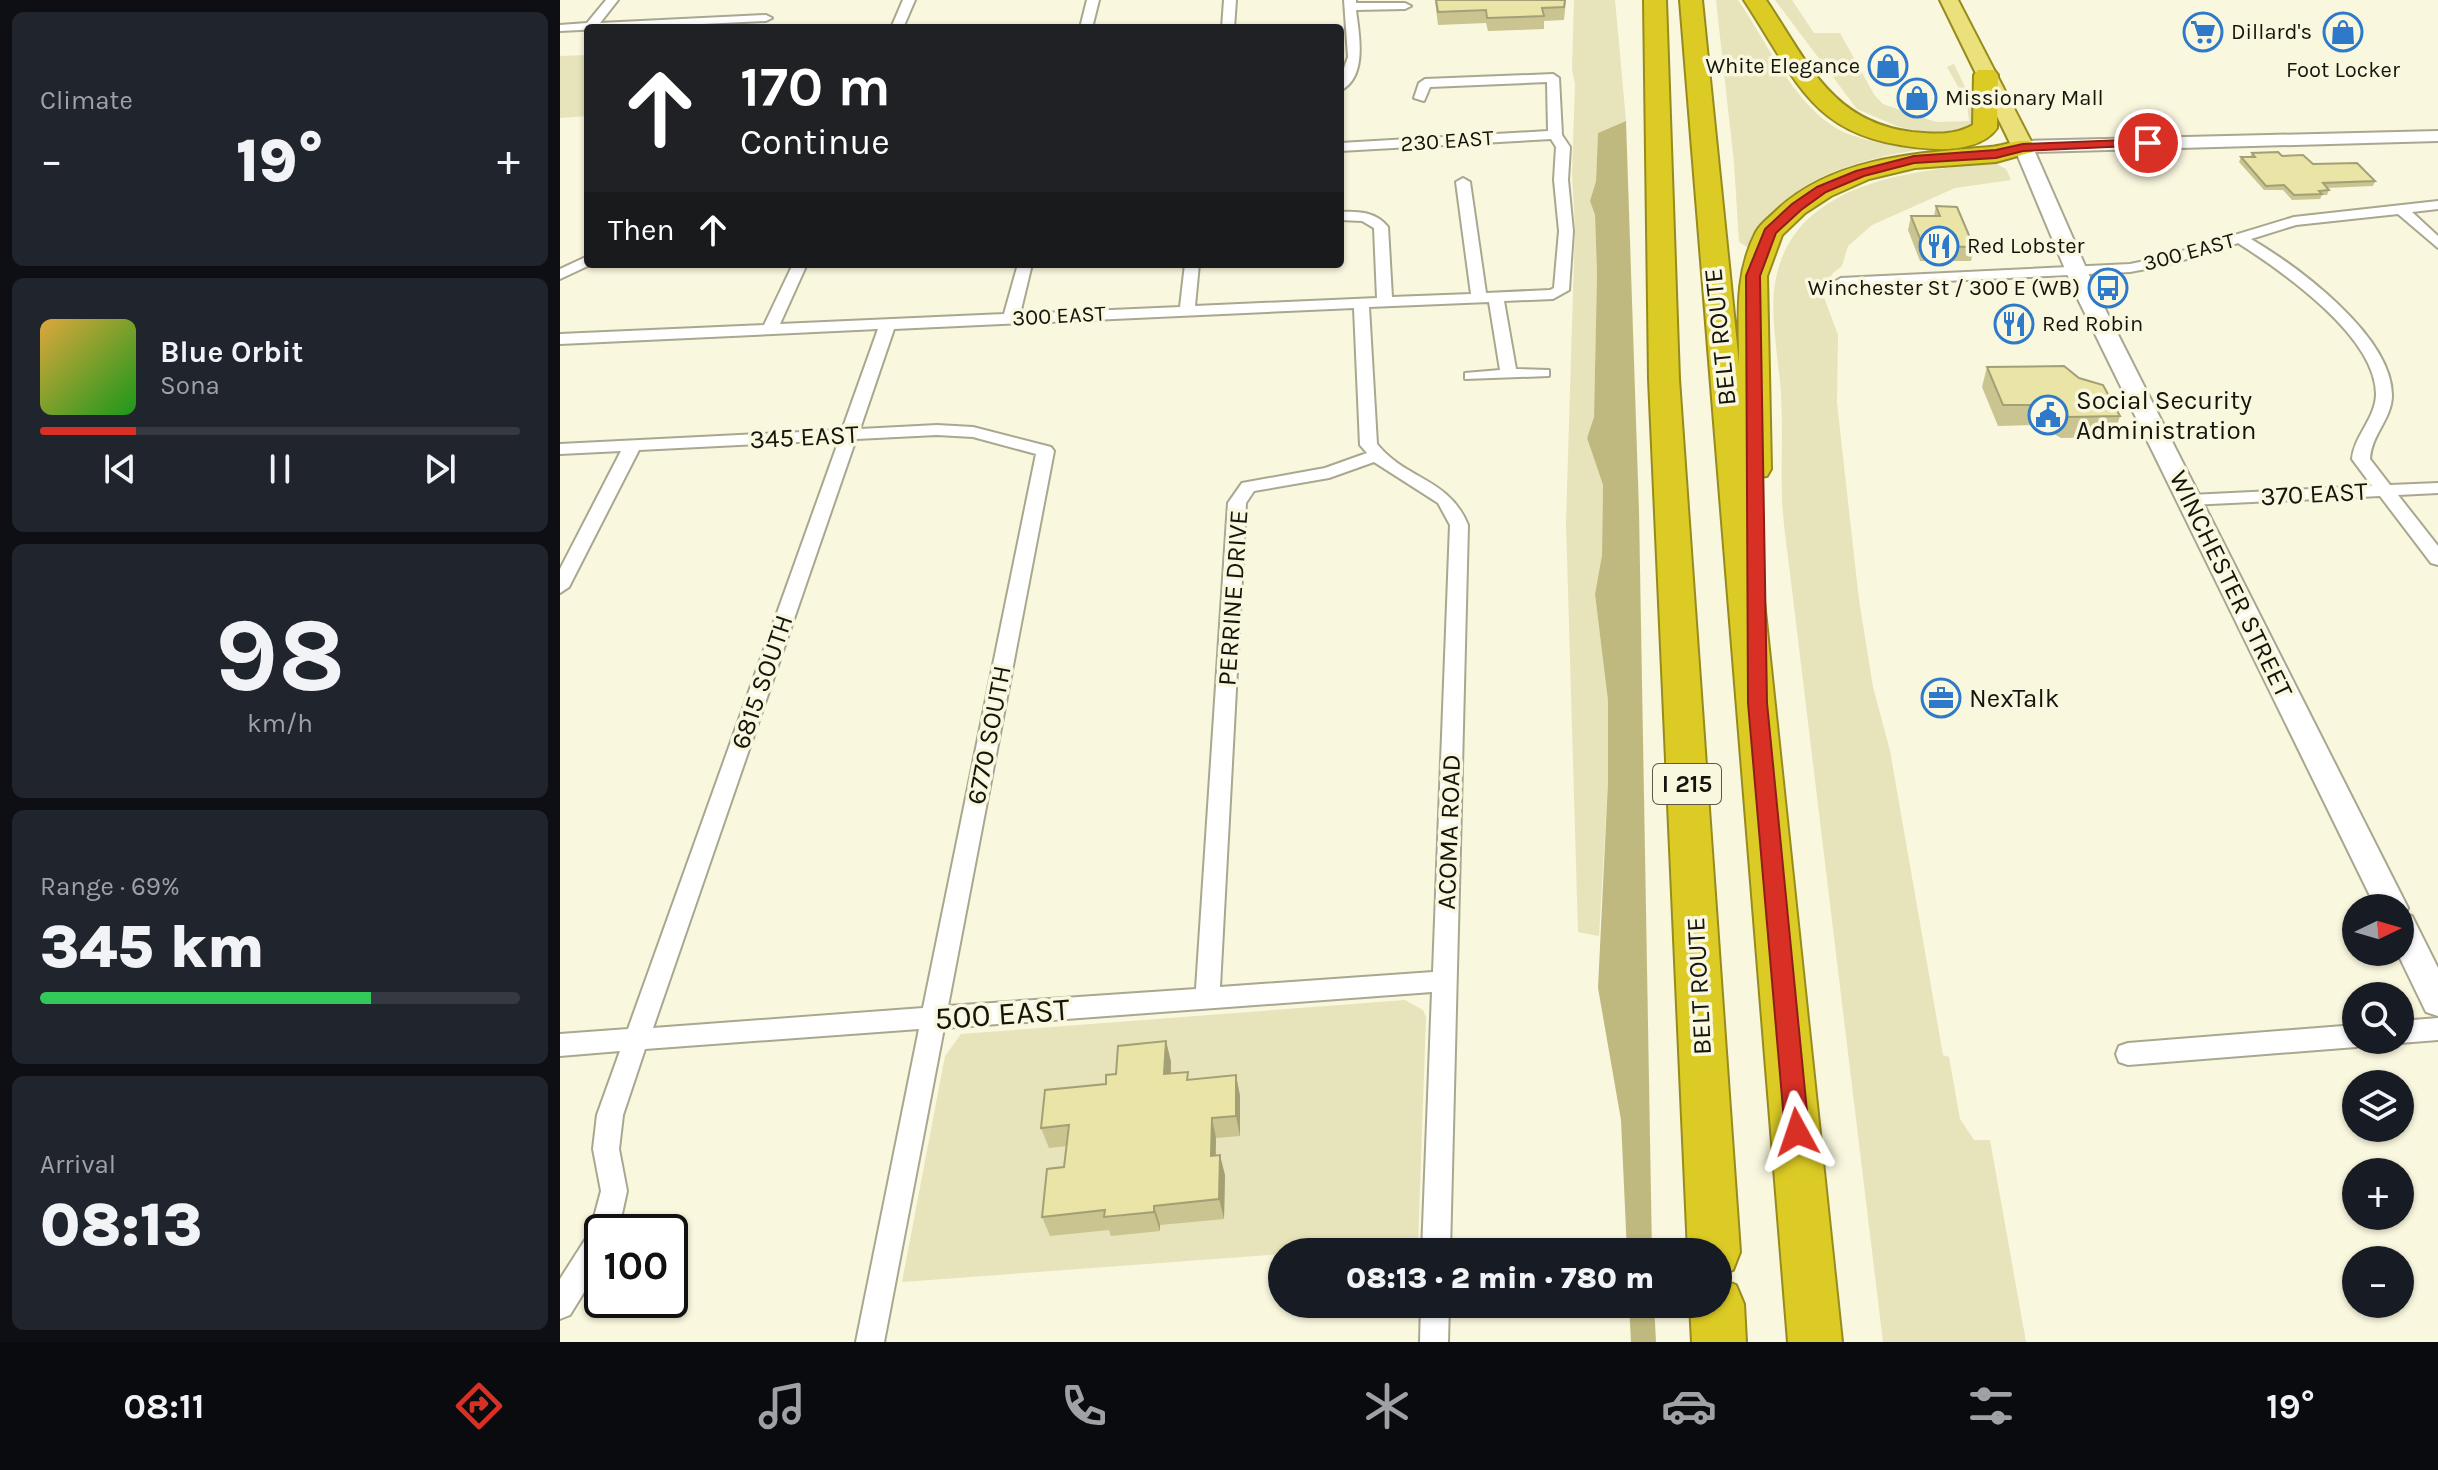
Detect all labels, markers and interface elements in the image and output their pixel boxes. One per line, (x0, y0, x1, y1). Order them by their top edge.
supermarket icon: Dillard's (2182, 11, 2224, 53)
shop icon: Foot Locker (2322, 11, 2364, 53)
place label: Dillard's (2231, 19, 2312, 45)
shop icon: White Elegance (1867, 45, 1909, 87)
place label: White Elegance (1705, 53, 1860, 79)
text: 170 m (740, 54, 891, 119)
icon: ahead (608, 56, 712, 160)
place label: Foot Locker (2286, 57, 2400, 83)
shop icon: Missionary Mall (1896, 77, 1938, 119)
text: Climate (40, 85, 133, 116)
place label: Missionary Mall (1945, 85, 2104, 111)
pin (2114, 109, 2182, 177)
text: Continue (740, 121, 890, 163)
icon: arrive (2126, 121, 2170, 165)
street label: 230 EAST (1400, 125, 1494, 157)
text: 19° (236, 126, 324, 196)
text: − (40, 135, 63, 186)
text: + (497, 135, 520, 186)
icon: ahead (691, 208, 735, 252)
text: Then (608, 212, 675, 248)
restaurant icon: Red Lobster (1918, 225, 1960, 267)
street label: 300 EAST (2140, 227, 2238, 277)
place label: Red Lobster (1967, 233, 2085, 259)
street label: BELT ROUTE (1697, 267, 1743, 407)
bus stop icon: Winchester St / 300 E (WB) (2087, 267, 2129, 309)
place label: Winchester St / 300 E (WB) (1808, 275, 2080, 301)
street label: 300 EAST (1012, 301, 1106, 331)
restaurant icon: Red Robin (1993, 303, 2035, 345)
place label: Red Robin (2042, 311, 2143, 337)
text: Blue Orbit (160, 334, 303, 370)
text: Sona (160, 370, 220, 401)
place label: Social Security Administration (2076, 385, 2256, 446)
public building icon: Social Security Administration (2027, 394, 2069, 436)
street label: 345 EAST (749, 419, 859, 455)
icon: previous (98, 447, 142, 491)
icon: pause (258, 447, 302, 491)
icon: next (418, 447, 462, 491)
street label: WINCHESTER STREET (2163, 465, 2299, 703)
street label: 370 EAST (2260, 476, 2368, 512)
street label: PERRINE DRIVE (1211, 509, 1255, 687)
text: 98 (215, 595, 345, 716)
street label: 6815 SOUTH (725, 611, 799, 753)
street label: 6770 SOUTH (960, 663, 1018, 807)
office icon: NexTalk (1920, 677, 1962, 719)
place label: NexTalk (1969, 683, 2059, 714)
text: km/h (247, 708, 313, 739)
street label: ACOMA ROAD (1431, 754, 1467, 910)
road number: I 215 (1653, 764, 1721, 804)
text: Range · 69% (40, 871, 180, 902)
north arrow (2342, 894, 2414, 966)
map controls (2342, 894, 2414, 1318)
text: 345 km (40, 912, 265, 982)
street label: BELT ROUTE (1680, 916, 1718, 1056)
button: search (2342, 982, 2414, 1054)
street label: 500 EAST (933, 991, 1071, 1037)
button: layers (2342, 1070, 2414, 1142)
position arrow (1755, 1090, 1839, 1174)
text: Arrival (40, 1149, 116, 1180)
button: + (2342, 1158, 2414, 1230)
text: 08:13 (40, 1190, 202, 1260)
speed limit sign: 100 (584, 1214, 688, 1318)
button: − (2342, 1246, 2414, 1318)
text: 08:13 · 2 min · 780 m (1346, 1260, 1654, 1296)
icon: directions (451, 1378, 507, 1434)
icon: music (754, 1378, 810, 1434)
icon: phone (1056, 1378, 1112, 1434)
icon: climate (1359, 1378, 1415, 1434)
icon: car (1661, 1378, 1717, 1434)
icon: filters (1963, 1378, 2019, 1434)
text: 08:11 (123, 1385, 205, 1427)
text: 19° (2266, 1385, 2315, 1427)

